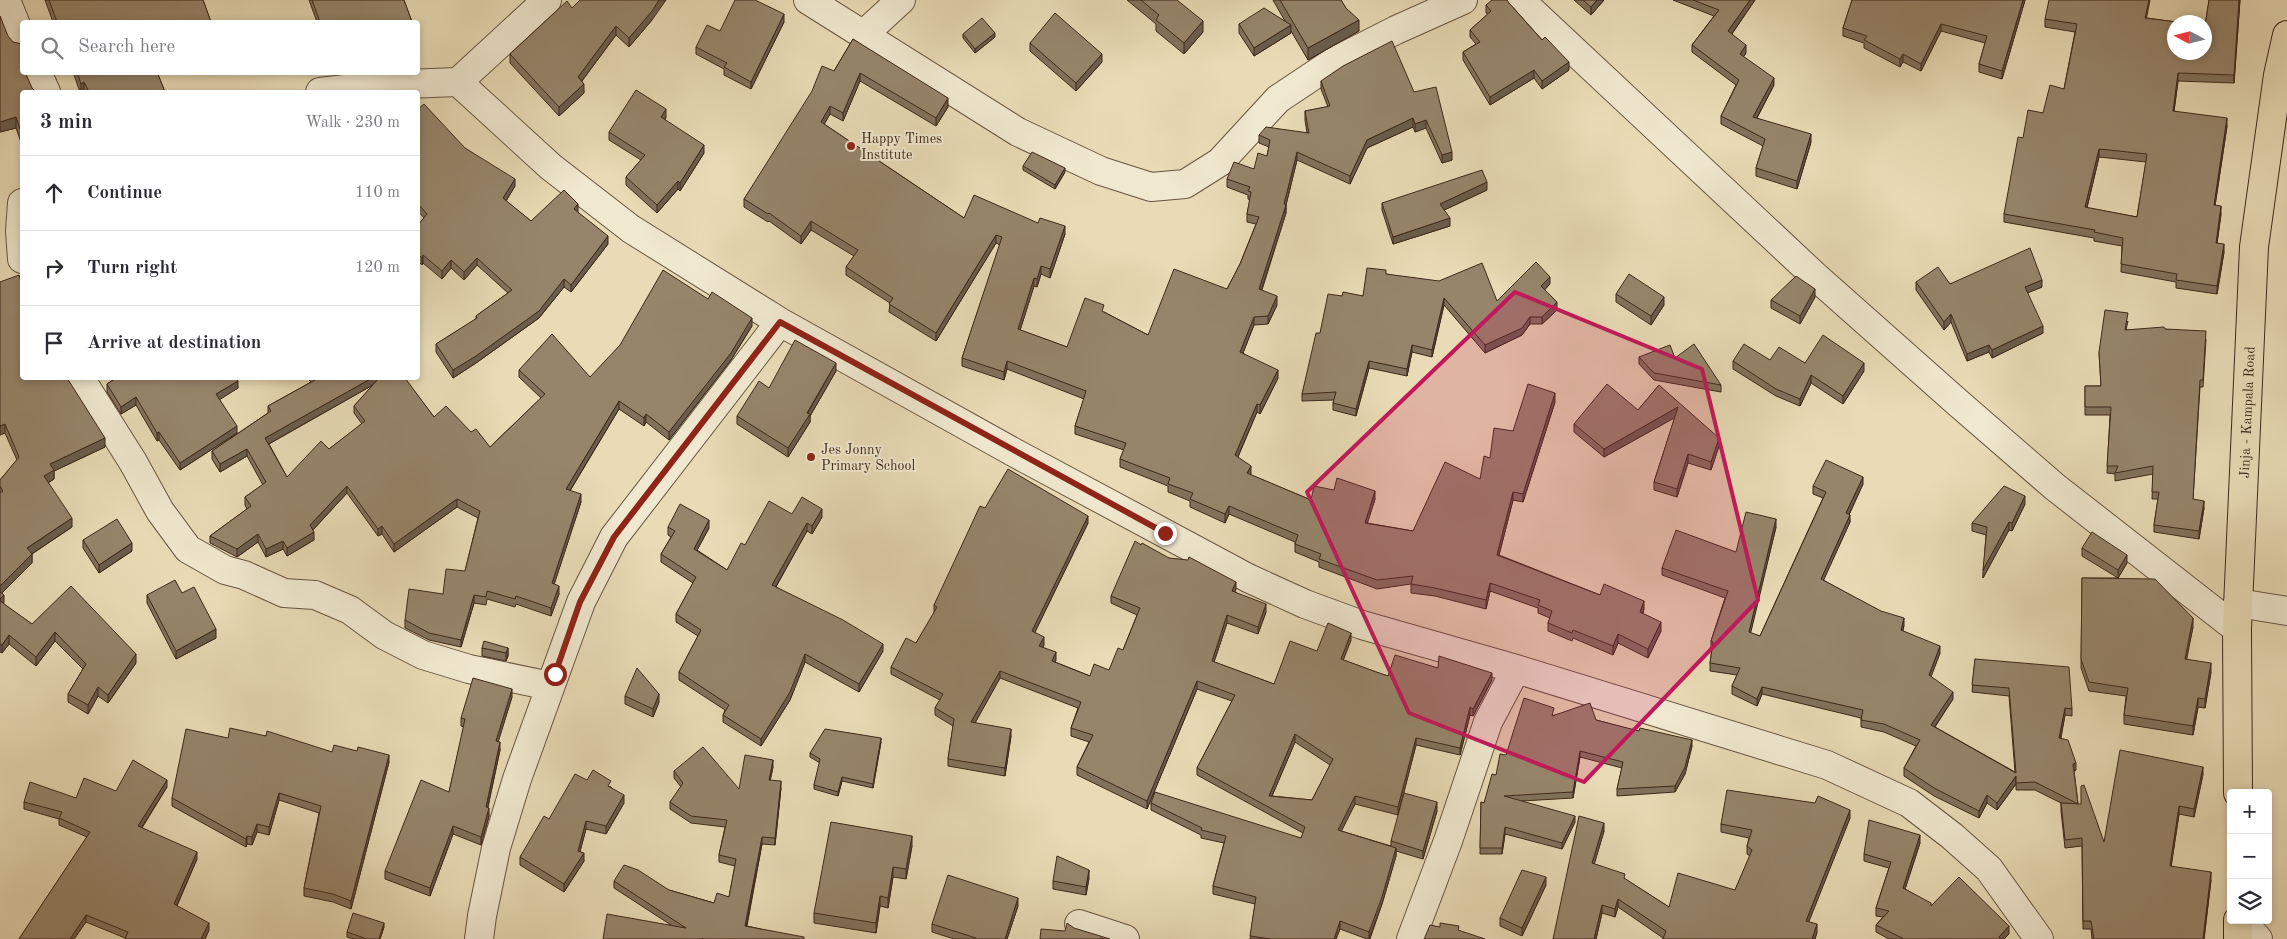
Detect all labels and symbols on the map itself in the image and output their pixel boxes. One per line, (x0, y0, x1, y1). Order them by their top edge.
north arrow (2167, 15, 2212, 60)
place label: Happy Times Institute (861, 132, 942, 162)
marker: Happy Times Institute (845, 140, 857, 152)
street label: Jinja - Kampala Road (2238, 346, 2258, 479)
place label: Jes Jonny Primary School (821, 443, 915, 473)
marker: Jes Jonny Primary School (805, 451, 817, 463)
route end (1154, 522, 1177, 545)
route start (544, 663, 567, 686)

